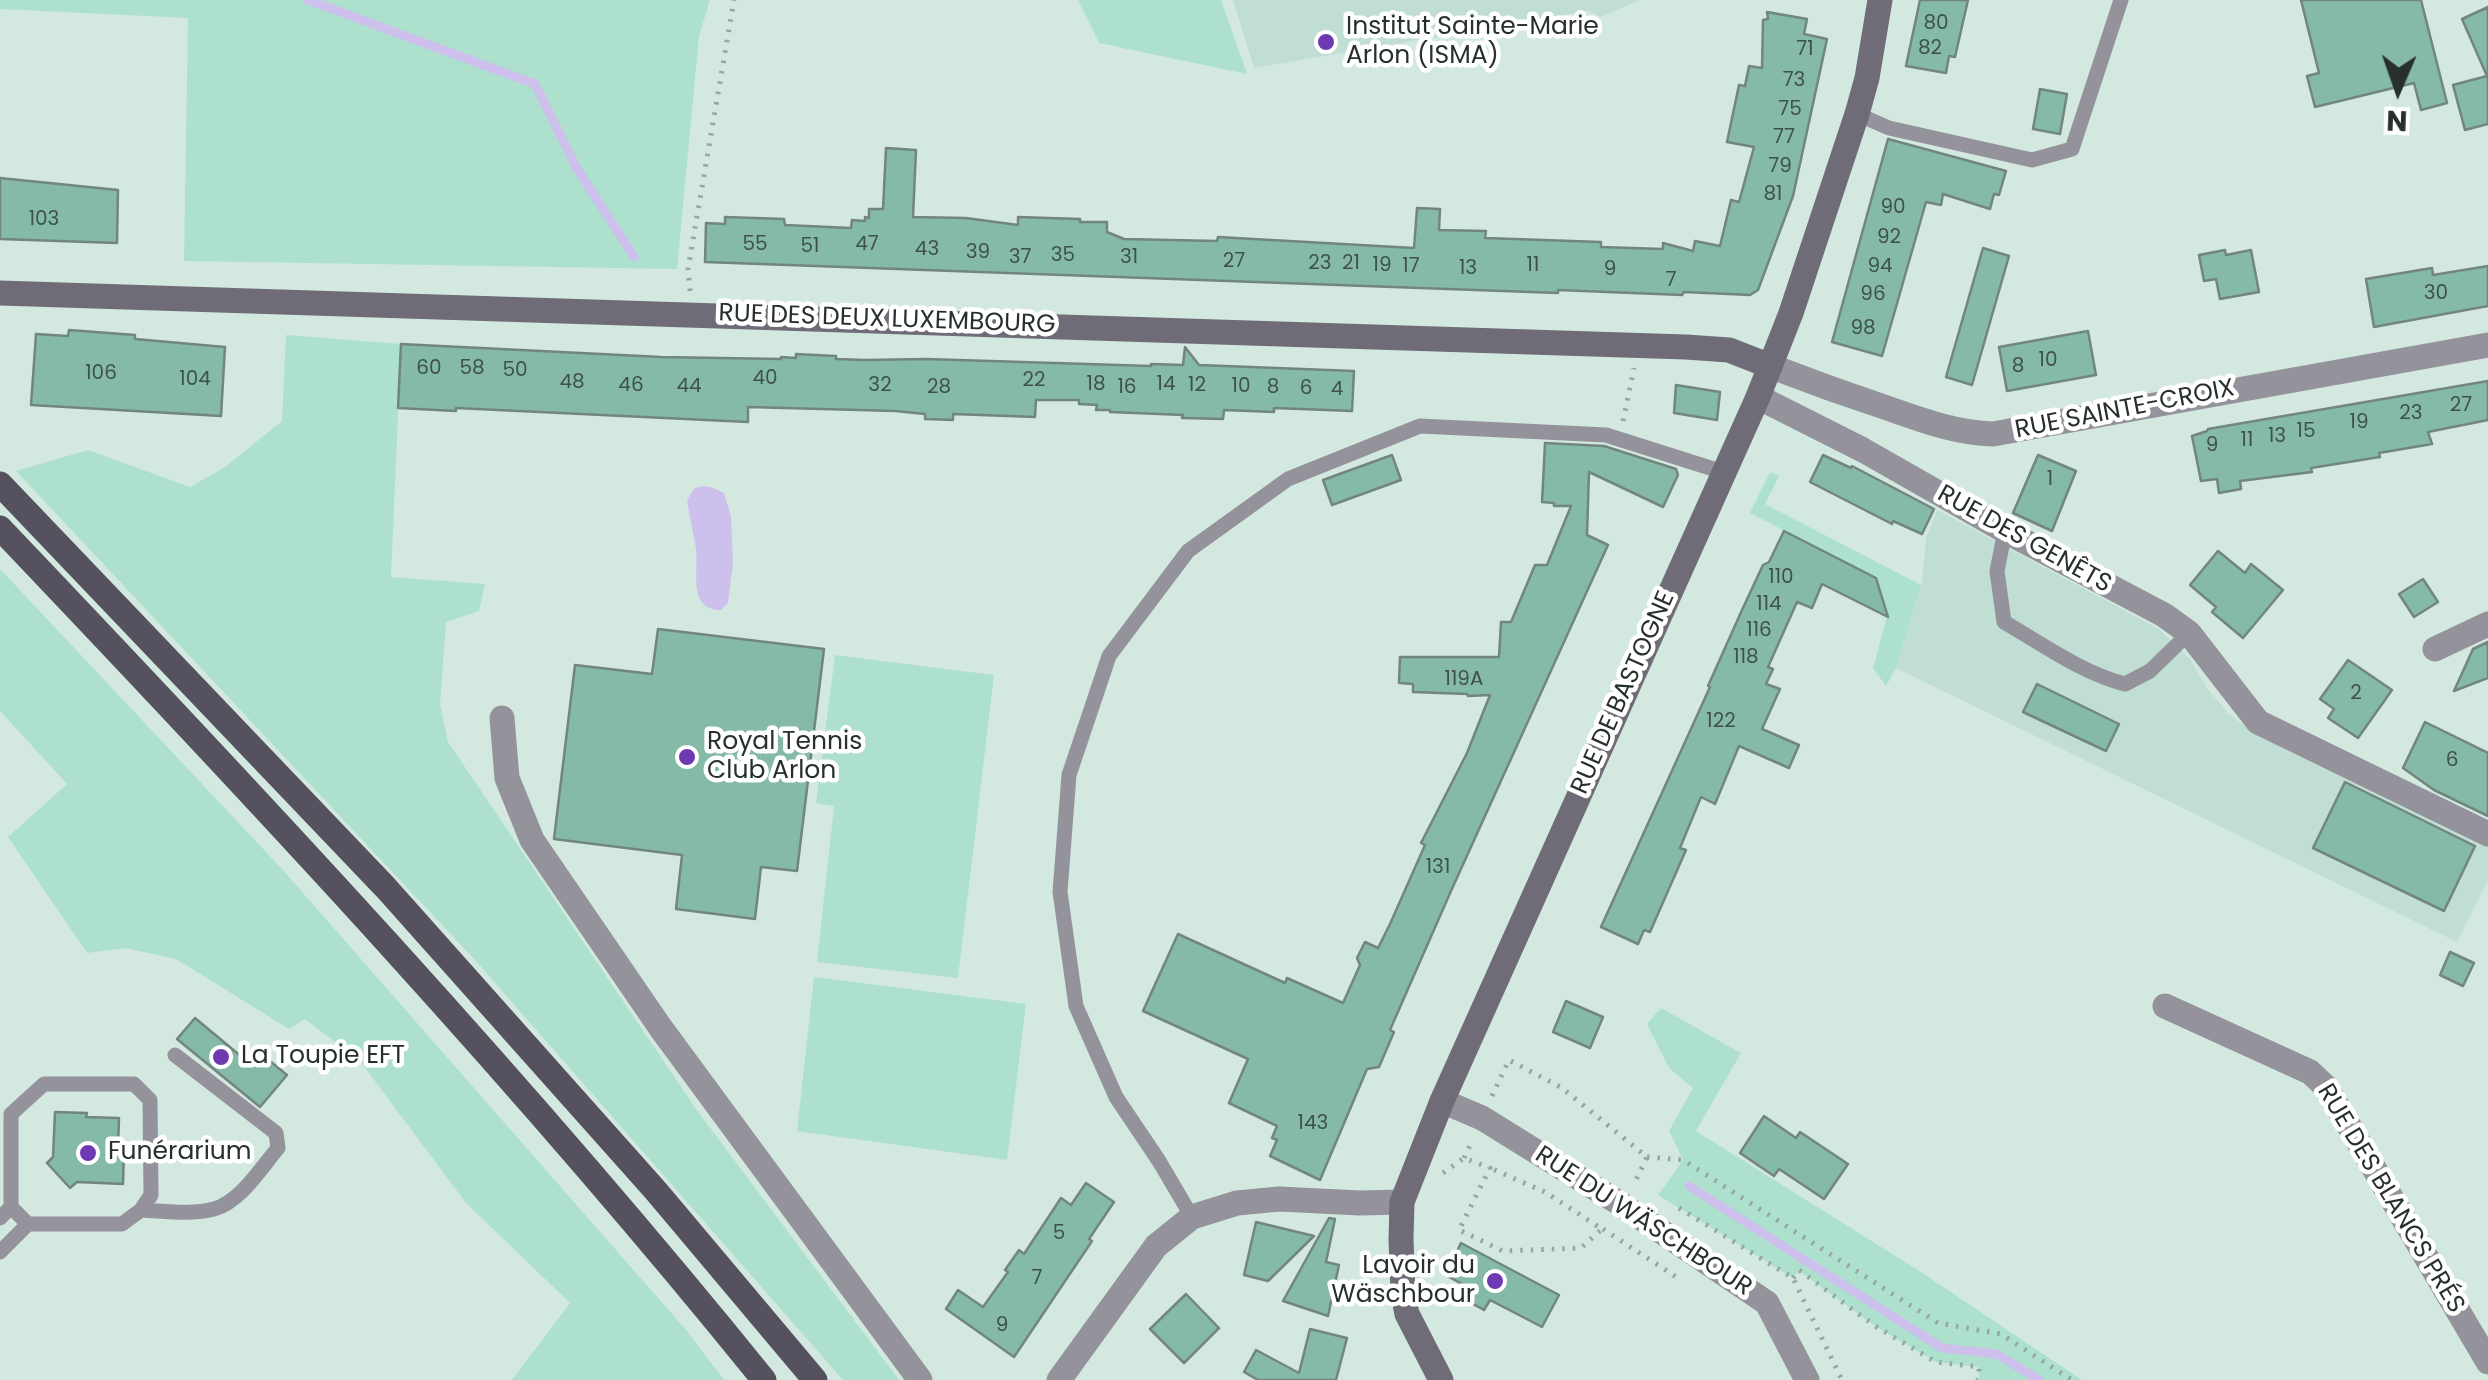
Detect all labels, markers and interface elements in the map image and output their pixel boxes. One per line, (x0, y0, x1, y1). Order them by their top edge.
house number: 80 (1923, 12, 1949, 36)
place label: Institut Sainte-Marie Arlon (ISMA) (1346, 13, 1599, 72)
marker: Institut Sainte-Marie Arlon (ISMA) (1315, 31, 1337, 53)
house number: 82 (1918, 37, 1942, 61)
house number: 71 (1796, 38, 1814, 62)
north arrow (2348, 40, 2448, 140)
house number: 73 (1783, 69, 1805, 93)
house number: 75 (1778, 98, 1802, 122)
text: N (2386, 101, 2408, 140)
house number: 77 (1773, 126, 1795, 150)
house number: 79 (1768, 155, 1792, 179)
house number: 81 (1763, 183, 1783, 207)
house number: 90 (1880, 196, 1906, 220)
house number: 103 (29, 208, 59, 232)
house number: 92 (1877, 226, 1901, 250)
house number: 55 (742, 233, 768, 257)
house number: 47 (855, 233, 879, 257)
house number: 51 (801, 235, 819, 259)
house number: 43 (915, 238, 939, 262)
house number: 39 (966, 241, 990, 265)
house number: 35 (1051, 244, 1075, 268)
house number: 37 (1009, 246, 1031, 270)
house number: 31 (1120, 246, 1138, 270)
house number: 27 (1223, 250, 1245, 274)
house number: 23 (1308, 252, 1332, 276)
house number: 21 (1342, 252, 1360, 276)
house number: 19 (1373, 254, 1391, 278)
house number: 11 (1527, 254, 1539, 278)
house number: 17 (1402, 255, 1420, 279)
house number: 94 (1867, 255, 1893, 279)
house number: 13 (1459, 257, 1477, 281)
house number: 9 (1604, 258, 1616, 282)
house number: 7 (1666, 269, 1676, 293)
house number: 30 (2424, 282, 2448, 306)
house number: 96 (1860, 283, 1886, 307)
street label: RUE DES DEUX LUXEMBOURG (718, 299, 1056, 341)
house number: 98 (1850, 317, 1876, 341)
house number: 10 (2039, 349, 2057, 373)
house number: 8 (2012, 355, 2024, 379)
house number: 60 (416, 357, 442, 381)
house number: 58 (459, 357, 485, 381)
house number: 50 (502, 359, 528, 383)
house number: 106 (85, 362, 117, 386)
house number: 40 (752, 367, 778, 391)
house number: 104 (179, 368, 211, 392)
house number: 22 (1023, 369, 1045, 393)
house number: 48 (559, 371, 585, 395)
house number: 18 (1086, 373, 1106, 397)
house number: 14 (1157, 373, 1175, 397)
house number: 46 (618, 374, 644, 398)
house number: 32 (868, 374, 892, 398)
house number: 12 (1188, 374, 1206, 398)
street label: RUE SAINTE-CROIX (2013, 374, 2237, 446)
house number: 44 (676, 375, 702, 399)
house number: 10 (1232, 375, 1250, 399)
house number: 28 (927, 376, 951, 400)
house number: 16 (1117, 376, 1137, 400)
house number: 8 (1267, 376, 1279, 400)
house number: 6 (1300, 377, 1312, 401)
house number: 4 (1331, 378, 1343, 402)
house number: 27 (2450, 394, 2472, 418)
house number: 23 (2399, 402, 2423, 426)
house number: 19 (2350, 411, 2368, 435)
house number: 15 (2297, 420, 2315, 444)
house number: 13 (2268, 425, 2286, 449)
house number: 11 (2241, 429, 2253, 453)
house number: 9 (2206, 434, 2218, 458)
house number: 1 (2047, 468, 2053, 492)
street label: RUE DES GENÊTS (1932, 480, 2116, 600)
house number: 110 (1768, 566, 1794, 590)
street label: RUE DE BASTOGNE (1566, 587, 1682, 799)
house number: 114 (1756, 593, 1782, 617)
house number: 116 (1746, 619, 1772, 643)
house number: 118 (1733, 646, 1759, 670)
house number: 119A (1445, 668, 1483, 692)
house number: 2 (2350, 682, 2362, 706)
house number: 122 (1706, 710, 1736, 734)
place label: Royal Tennis Club Arlon (707, 728, 862, 787)
marker: Royal Tennis Club Arlon (676, 746, 698, 768)
house number: 6 (2446, 749, 2458, 773)
house number: 131 (1426, 856, 1450, 880)
place label: La Toupie EFT (241, 1042, 405, 1072)
marker: La Toupie EFT (210, 1046, 232, 1068)
street label: RUE DES BLANCS PRÉS (2310, 1079, 2470, 1319)
house number: 143 (1298, 1112, 1328, 1136)
place label: Funérarium (108, 1138, 252, 1168)
street label: RUE DU WÄSCHBOUR (1529, 1141, 1757, 1303)
marker: Funérarium (77, 1142, 99, 1164)
house number: 5 (1053, 1222, 1065, 1246)
place label: Lavoir du Wäschbour (1331, 1252, 1475, 1311)
house number: 7 (1032, 1267, 1042, 1291)
marker: Lavoir du Wäschbour (1484, 1270, 1506, 1292)
house number: 9 (996, 1314, 1008, 1338)

